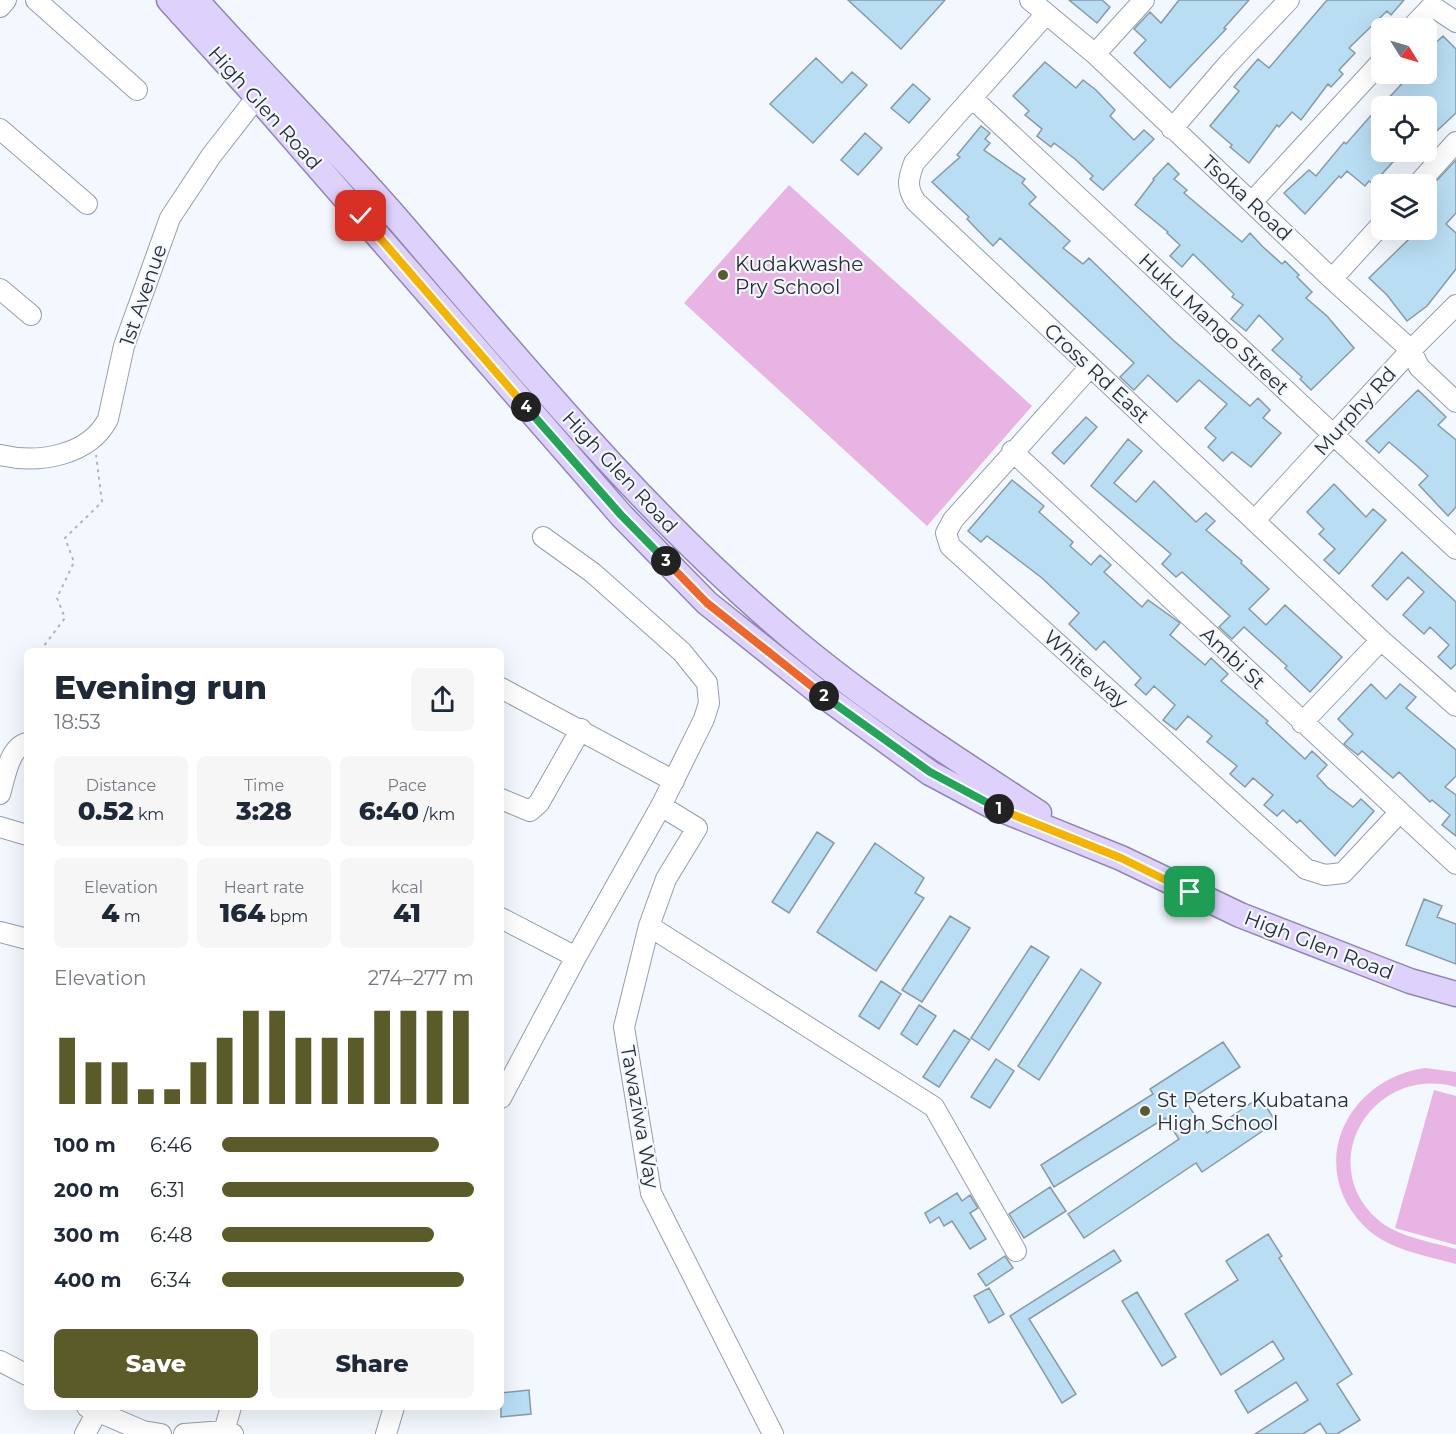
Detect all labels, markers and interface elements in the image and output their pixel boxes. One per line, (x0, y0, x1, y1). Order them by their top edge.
north arrow (1371, 18, 1437, 84)
map controls (1371, 18, 1437, 240)
street label: High Glen Road (203, 41, 327, 175)
button: locate (1371, 96, 1437, 162)
street label: Tsoka Road (1197, 150, 1297, 246)
button: layers (1371, 174, 1437, 240)
pin (335, 190, 386, 241)
icon: check (344, 199, 377, 232)
street label: 1st Avenue (114, 241, 172, 349)
street label: Huku Mango Street (1134, 248, 1294, 400)
place label: Kudakwashe Pry School (735, 252, 863, 299)
marker: Kudakwashe Pry School (716, 268, 730, 282)
street label: Cross Rd East (1039, 318, 1155, 428)
street label: Murphy Rd (1309, 362, 1401, 460)
pin: 4 (511, 392, 541, 422)
text: 4 (520, 397, 532, 416)
street label: High Glen Road (557, 406, 683, 538)
pin: 3 (651, 546, 681, 576)
text: 3 (661, 551, 671, 570)
street label: Ambi St (1195, 622, 1271, 694)
street label: White way (1039, 625, 1133, 713)
text: Evening run (54, 667, 267, 707)
button: share (411, 668, 474, 731)
pin: 2 (809, 681, 839, 711)
text: 2 (819, 686, 829, 705)
text: 18:53 (54, 710, 101, 734)
text: Distance (86, 776, 156, 795)
text: Time (244, 776, 284, 795)
text: Pace (387, 776, 427, 795)
pin: 1 (984, 794, 1014, 824)
text: 0.52 (78, 795, 134, 827)
text: 3:28 (236, 795, 292, 827)
text: 6:40 (359, 795, 419, 827)
text: 1 (996, 799, 1002, 818)
text: km (134, 805, 164, 824)
text: /km (419, 805, 455, 824)
pin (1164, 866, 1215, 917)
icon: arrive (1173, 875, 1206, 908)
text: Elevation (84, 878, 158, 897)
text: Heart rate (224, 878, 304, 897)
text: kcal (391, 878, 423, 897)
text: 4 (101, 897, 120, 929)
text: 164 (220, 897, 265, 929)
text: 41 (393, 897, 421, 929)
street label: High Glen Road (1241, 905, 1397, 985)
text: m (120, 907, 141, 926)
text: bpm (265, 907, 308, 926)
text: Elevation (54, 966, 146, 990)
text: 274–277 m (368, 966, 474, 990)
street label: Tawaziwa Way (616, 1044, 664, 1190)
place label: St Peters Kubatana High School (1157, 1088, 1349, 1135)
marker: St Peters Kubatana High School (1138, 1104, 1152, 1118)
text: 100 m (54, 1133, 116, 1157)
text: 6:46 (150, 1133, 192, 1157)
text: 200 m (54, 1178, 120, 1202)
text: 6:31 (150, 1178, 185, 1202)
text: 300 m (54, 1223, 120, 1247)
text: 6:48 (150, 1223, 193, 1247)
text: 400 m (54, 1268, 122, 1292)
text: 6:34 (150, 1268, 191, 1292)
button: Save (54, 1329, 258, 1398)
button: Share (270, 1329, 474, 1398)

